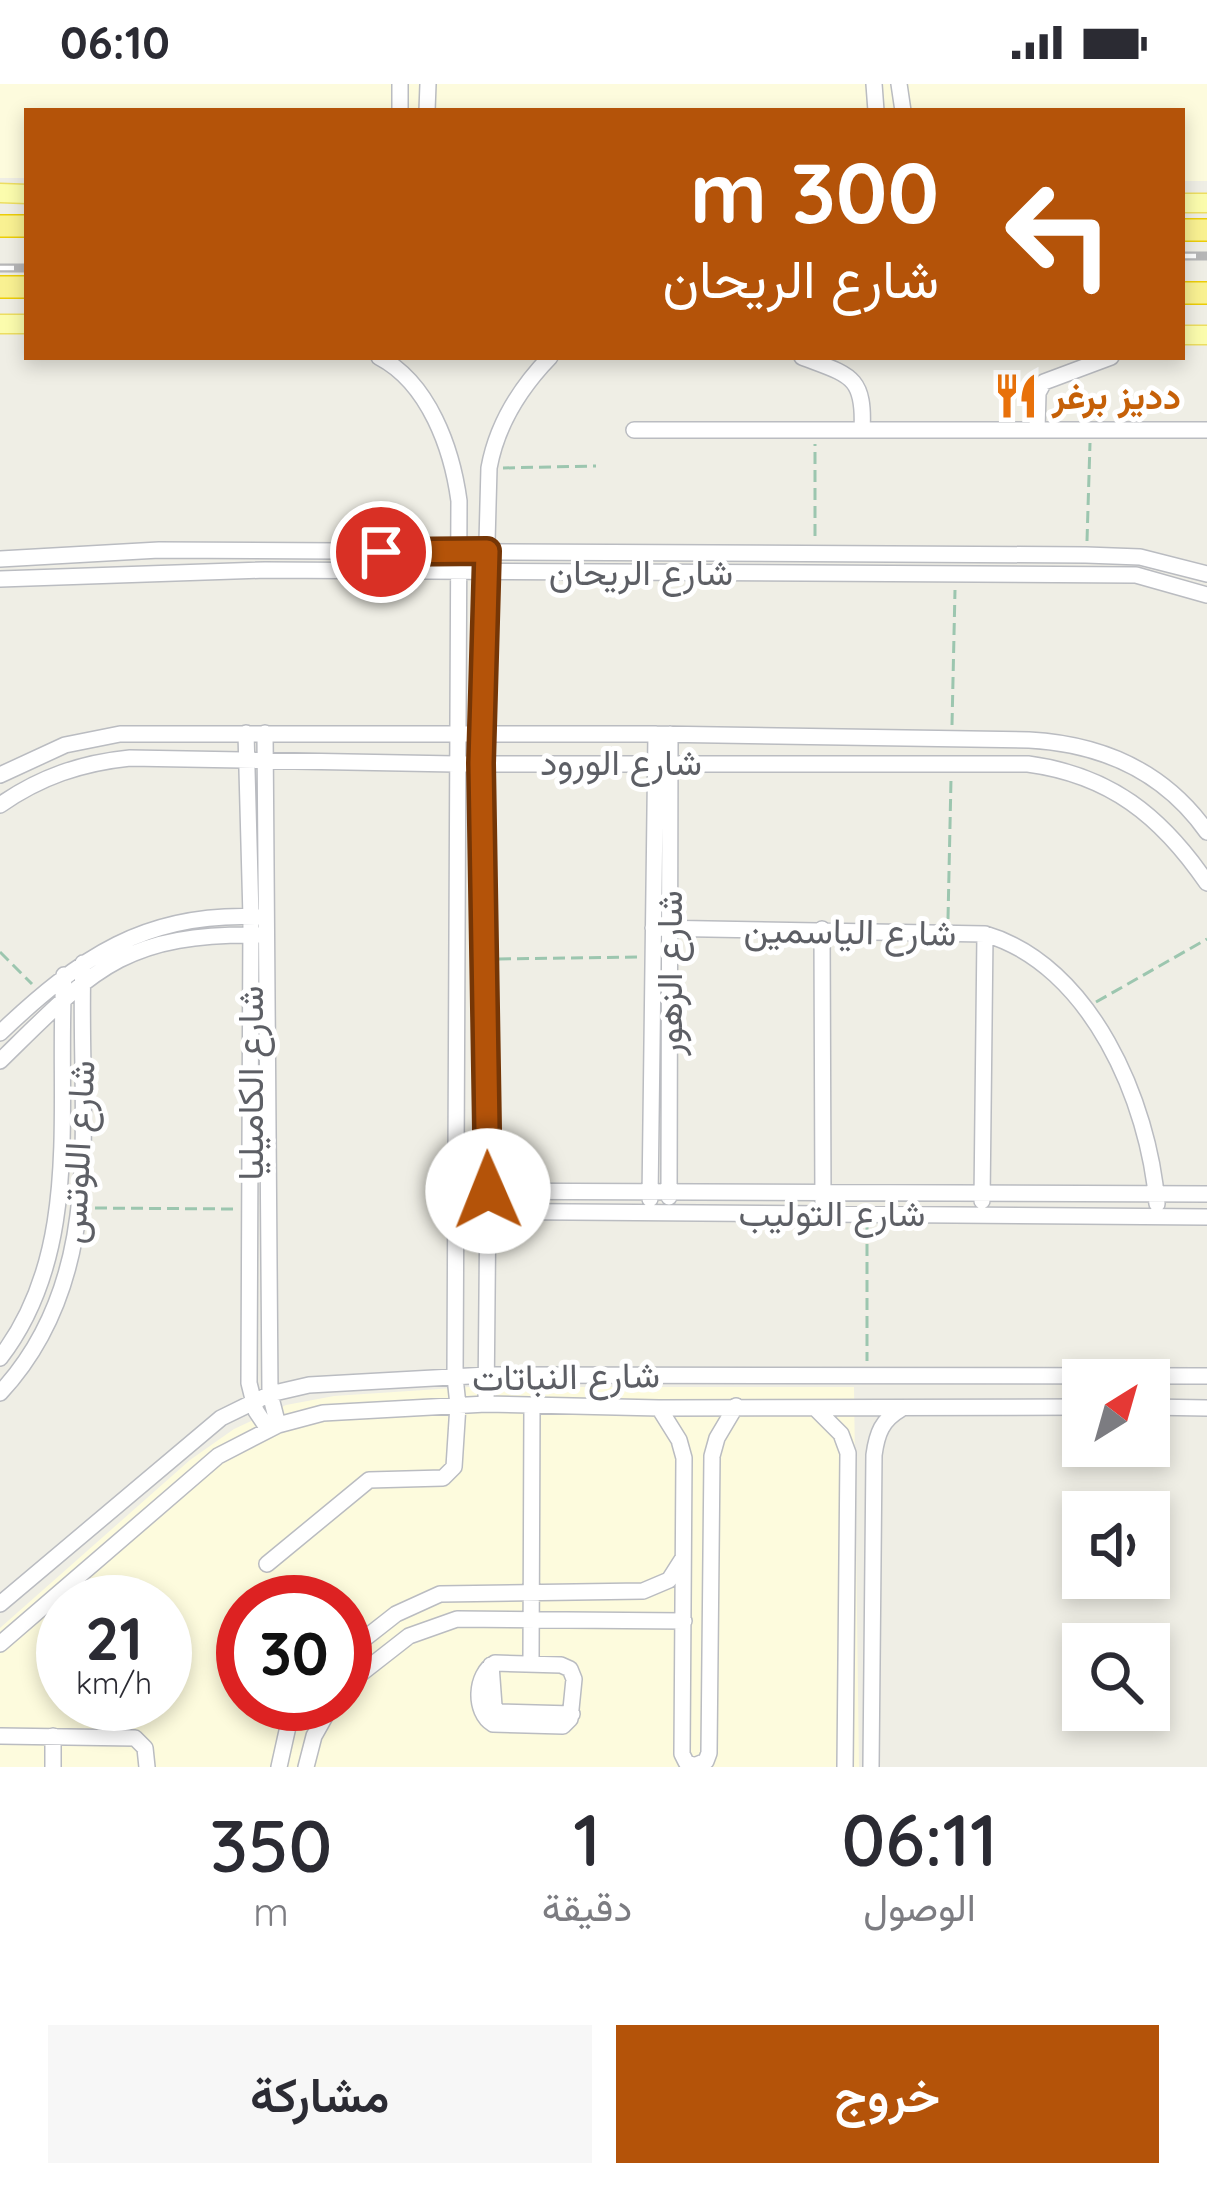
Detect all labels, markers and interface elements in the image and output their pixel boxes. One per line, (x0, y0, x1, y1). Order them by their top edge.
text: 06:10 (60, 14, 170, 70)
text: 300 m (690, 139, 939, 244)
icon: left (981, 156, 1137, 312)
text: شارع الريحان (662, 244, 939, 312)
restaurant icon: دديز برغر (991, 371, 1041, 421)
place label: دديز برغر (1051, 373, 1181, 419)
pin (330, 501, 432, 603)
icon: arrive (348, 519, 414, 585)
street label: شارع الريحان (549, 549, 733, 597)
street label: شارع الورود (540, 739, 702, 787)
street label: شارع الزهور (646, 890, 694, 1057)
street label: شارع الياسمين (743, 906, 957, 958)
street label: شارع الكاميليا (227, 986, 275, 1180)
street label: شارع اللوتس (49, 1059, 107, 1245)
position arrow (425, 1128, 551, 1254)
street label: شارع التوليب (739, 1190, 925, 1238)
street label: شارع النباتات (472, 1351, 660, 1403)
north arrow (1062, 1359, 1170, 1467)
map controls (1062, 1359, 1170, 1731)
button: sound (1062, 1491, 1170, 1599)
speed limit sign: 30 (216, 1575, 372, 1731)
text: 21 (85, 1600, 143, 1675)
button: search (1062, 1623, 1170, 1731)
text: km/h (76, 1664, 152, 1702)
text: 1 (573, 1794, 601, 1884)
text: 06:11 (842, 1794, 998, 1884)
text: 350 (209, 1800, 332, 1890)
text: دقيقة (542, 1882, 632, 1931)
text: الوصول (863, 1882, 976, 1931)
text: m (253, 1887, 289, 1936)
button: مشاركة (48, 2025, 592, 2163)
button: خروج (616, 2025, 1159, 2163)

